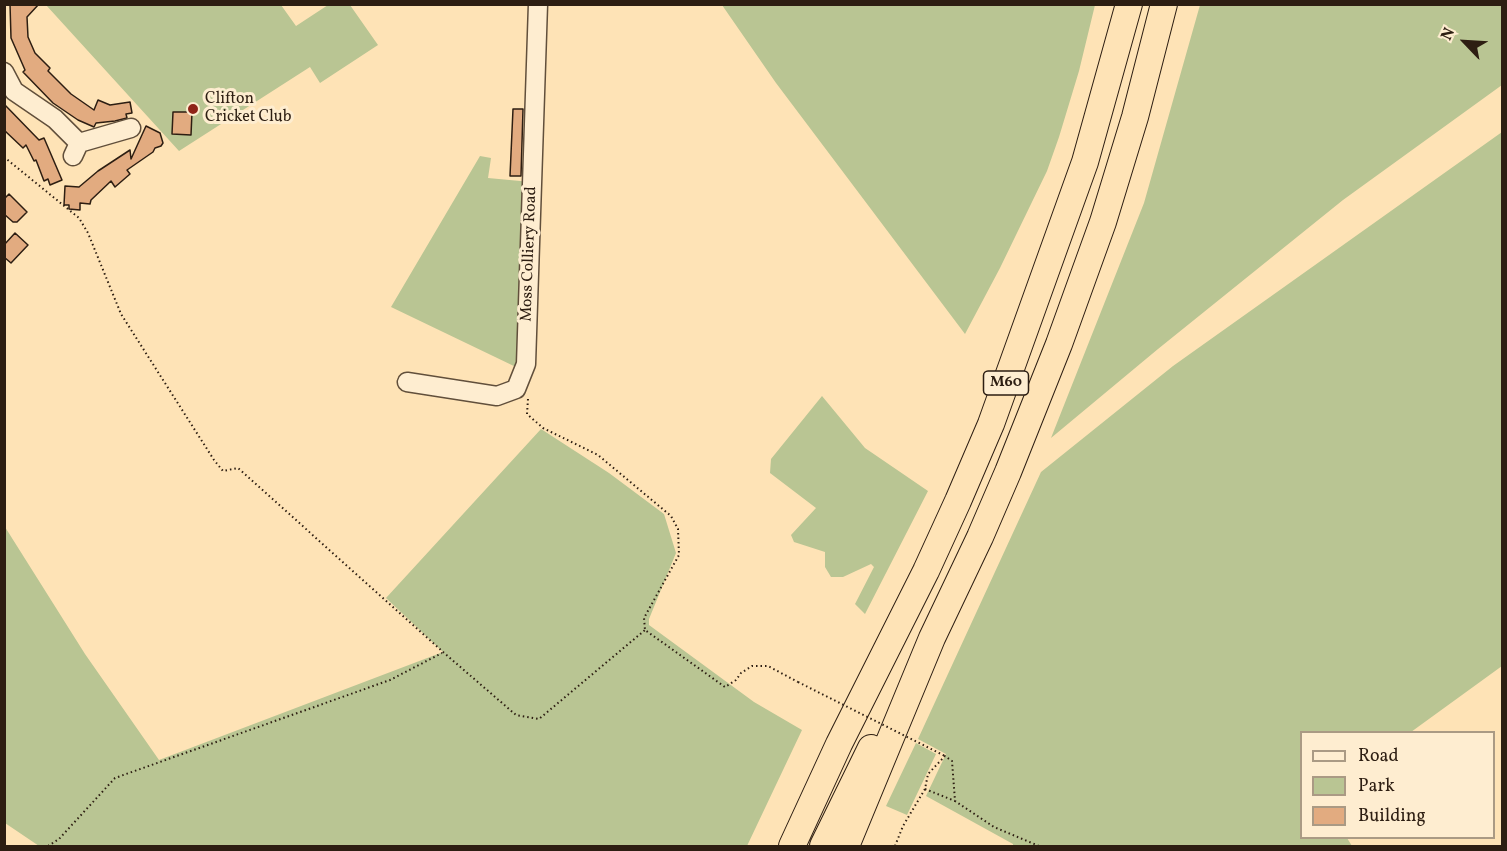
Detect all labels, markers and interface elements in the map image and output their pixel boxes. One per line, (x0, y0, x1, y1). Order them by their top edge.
north arrow (1435, 12, 1495, 72)
text: N (1436, 24, 1461, 44)
place label: Clifton Cricket Club (205, 90, 292, 128)
marker: Clifton Cricket Club (186, 102, 200, 116)
street label: Moss Colliery Road (518, 186, 542, 322)
road number: M60 (984, 371, 1028, 395)
legend (1300, 731, 1495, 839)
text: Road (1358, 744, 1399, 769)
text: Park (1358, 774, 1395, 799)
text: Building (1358, 804, 1426, 829)

